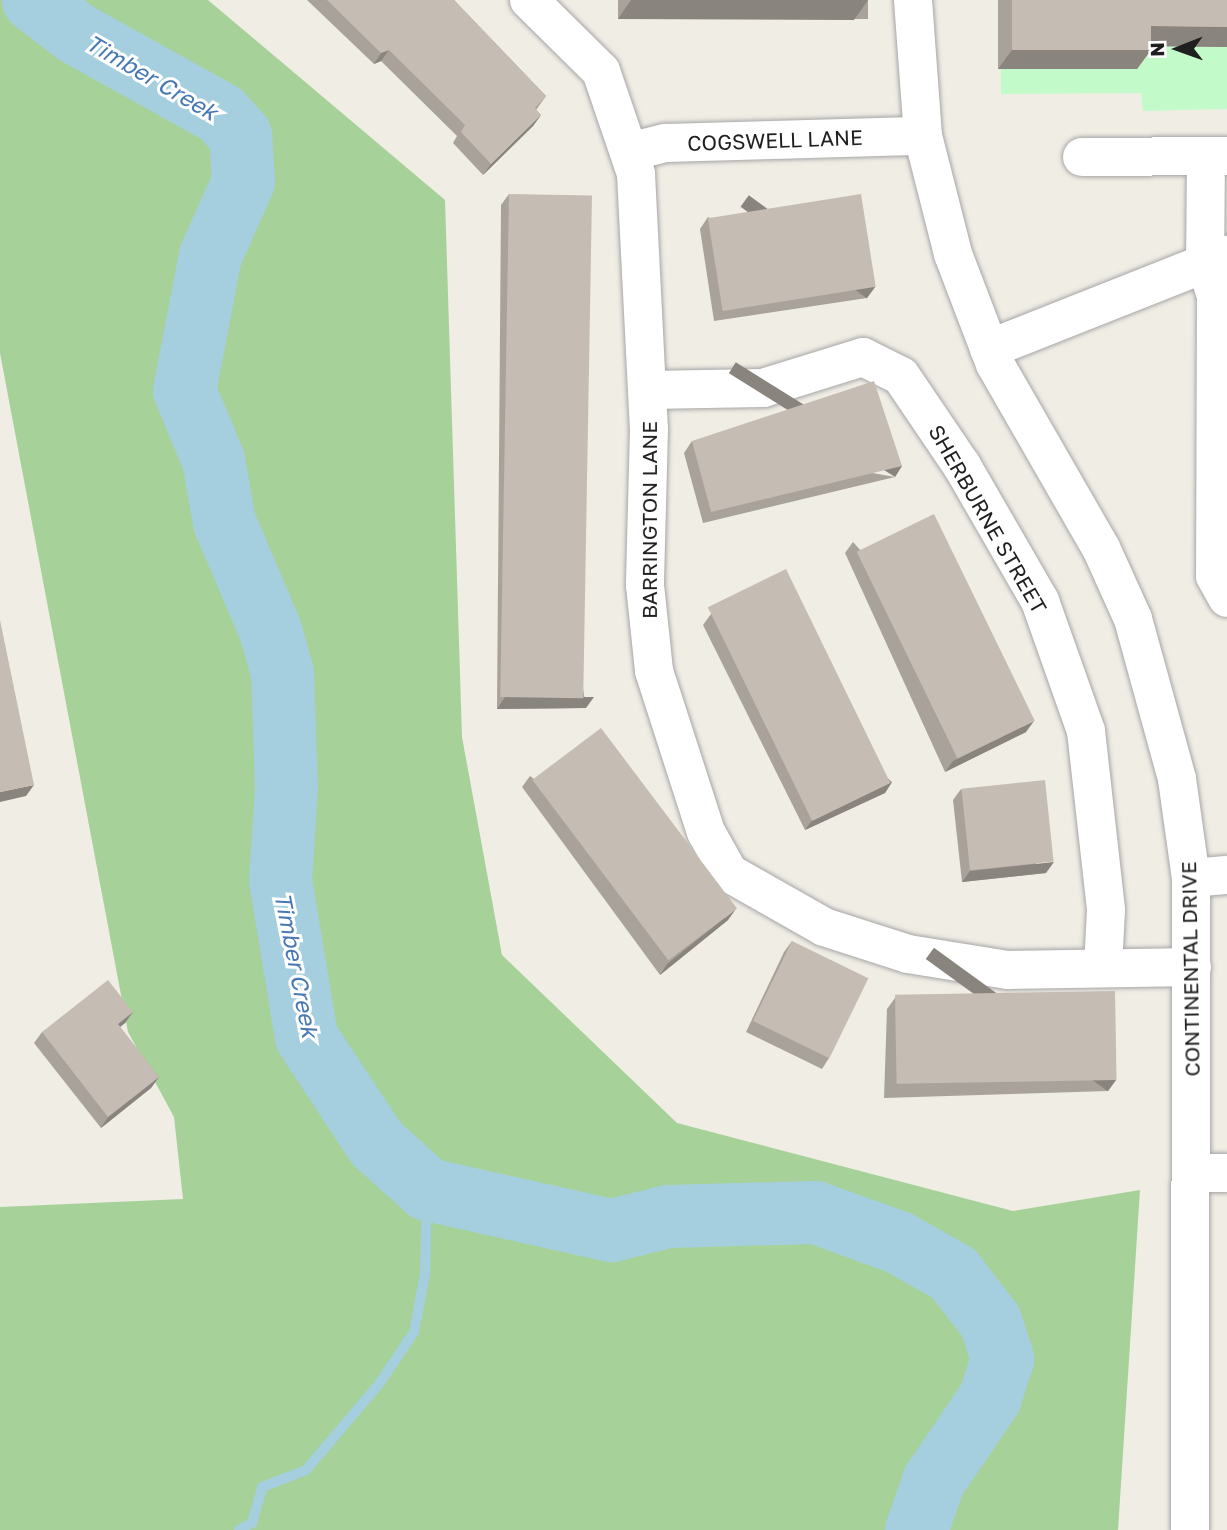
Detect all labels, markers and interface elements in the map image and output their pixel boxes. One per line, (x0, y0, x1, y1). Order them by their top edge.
north arrow (1143, 14, 1213, 84)
water label: Timber Creek (81, 28, 223, 126)
text: N (1145, 42, 1168, 57)
street label: COGSWELL LANE (687, 124, 863, 156)
street label: SHERBURNE STREET (924, 420, 1052, 618)
street label: BARRINGTON LANE (636, 421, 662, 619)
street label: CONTINENTAL DRIVE (1176, 861, 1204, 1077)
water label: Timber Creek (269, 890, 325, 1040)

